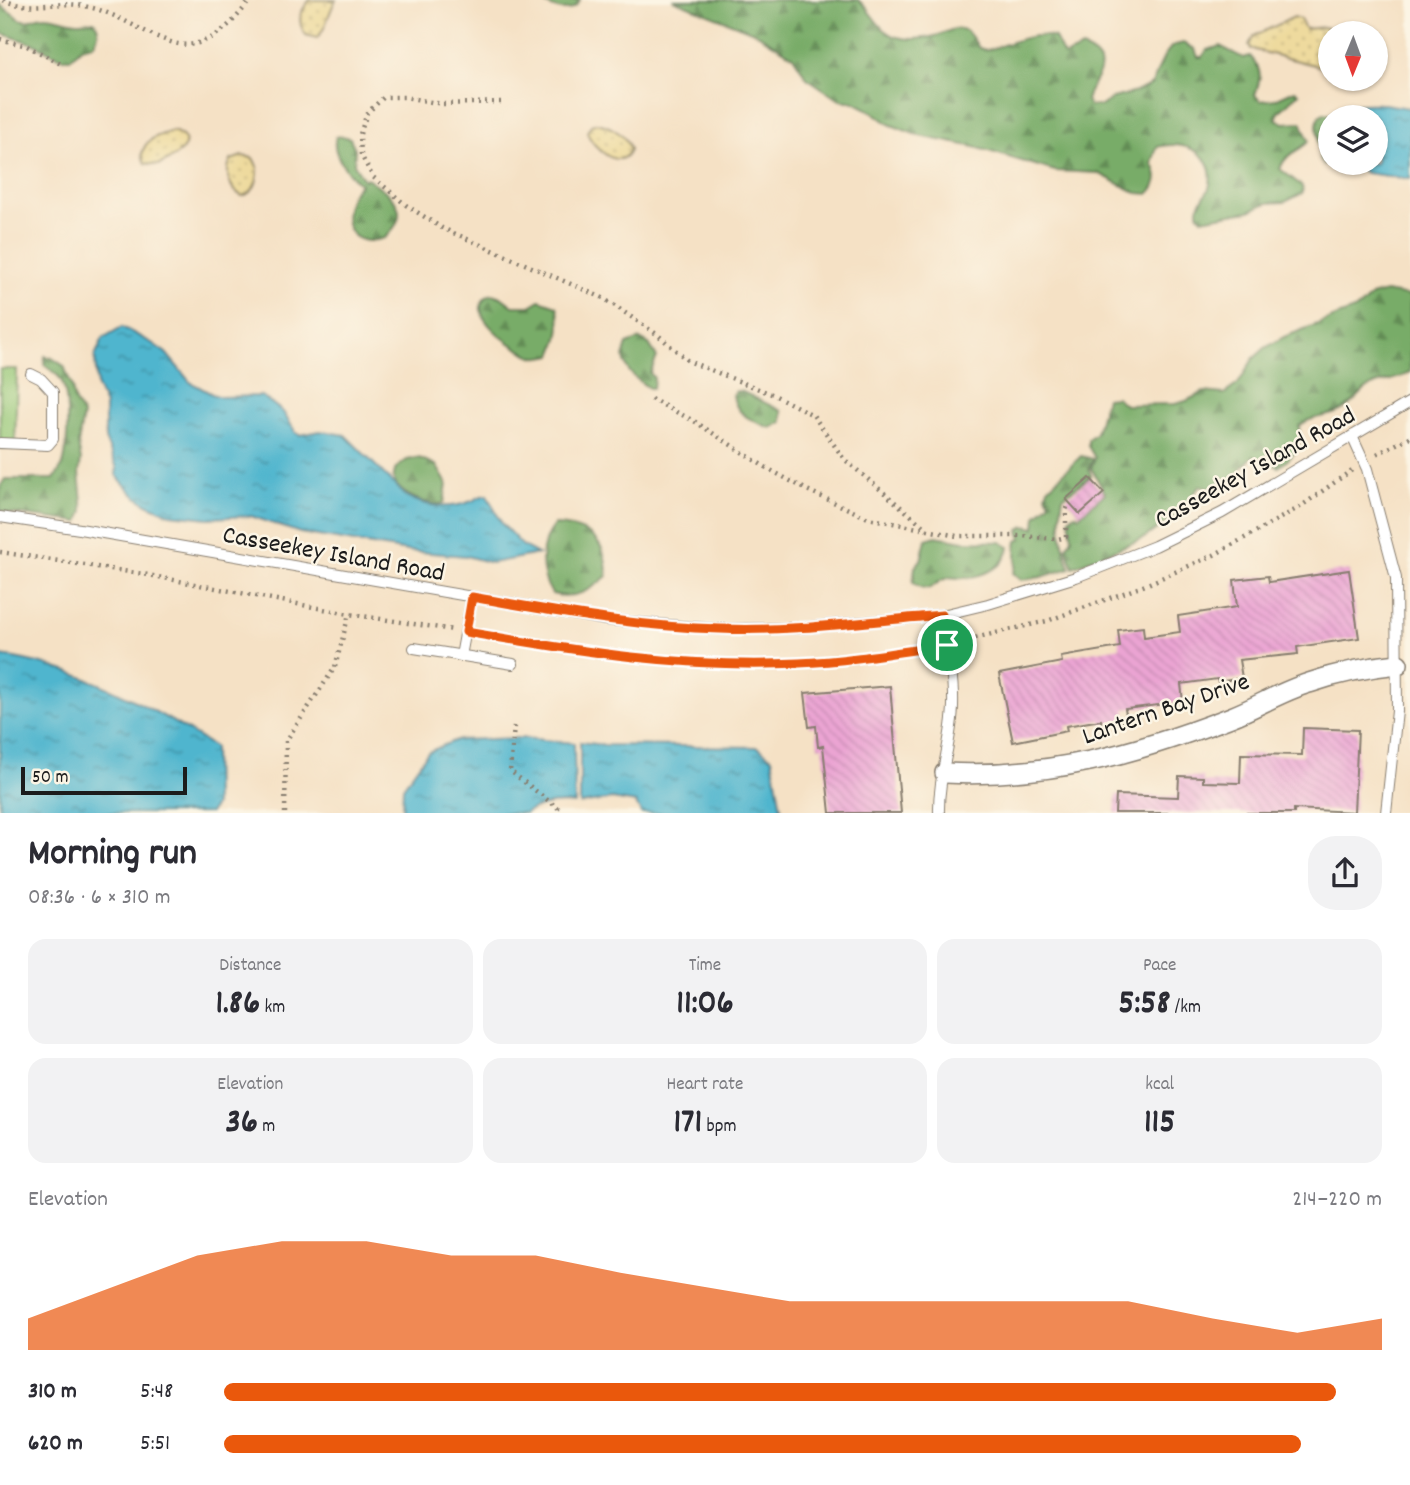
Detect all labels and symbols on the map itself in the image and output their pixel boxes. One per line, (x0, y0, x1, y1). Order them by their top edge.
north arrow (1318, 21, 1388, 91)
street label: Casseekey Island Road (1149, 398, 1363, 540)
street label: Casseekey Island Road (220, 518, 447, 593)
pin (917, 615, 977, 675)
street label: Lantern Bay Drive (1078, 664, 1255, 756)
scale bar (21, 764, 187, 796)

